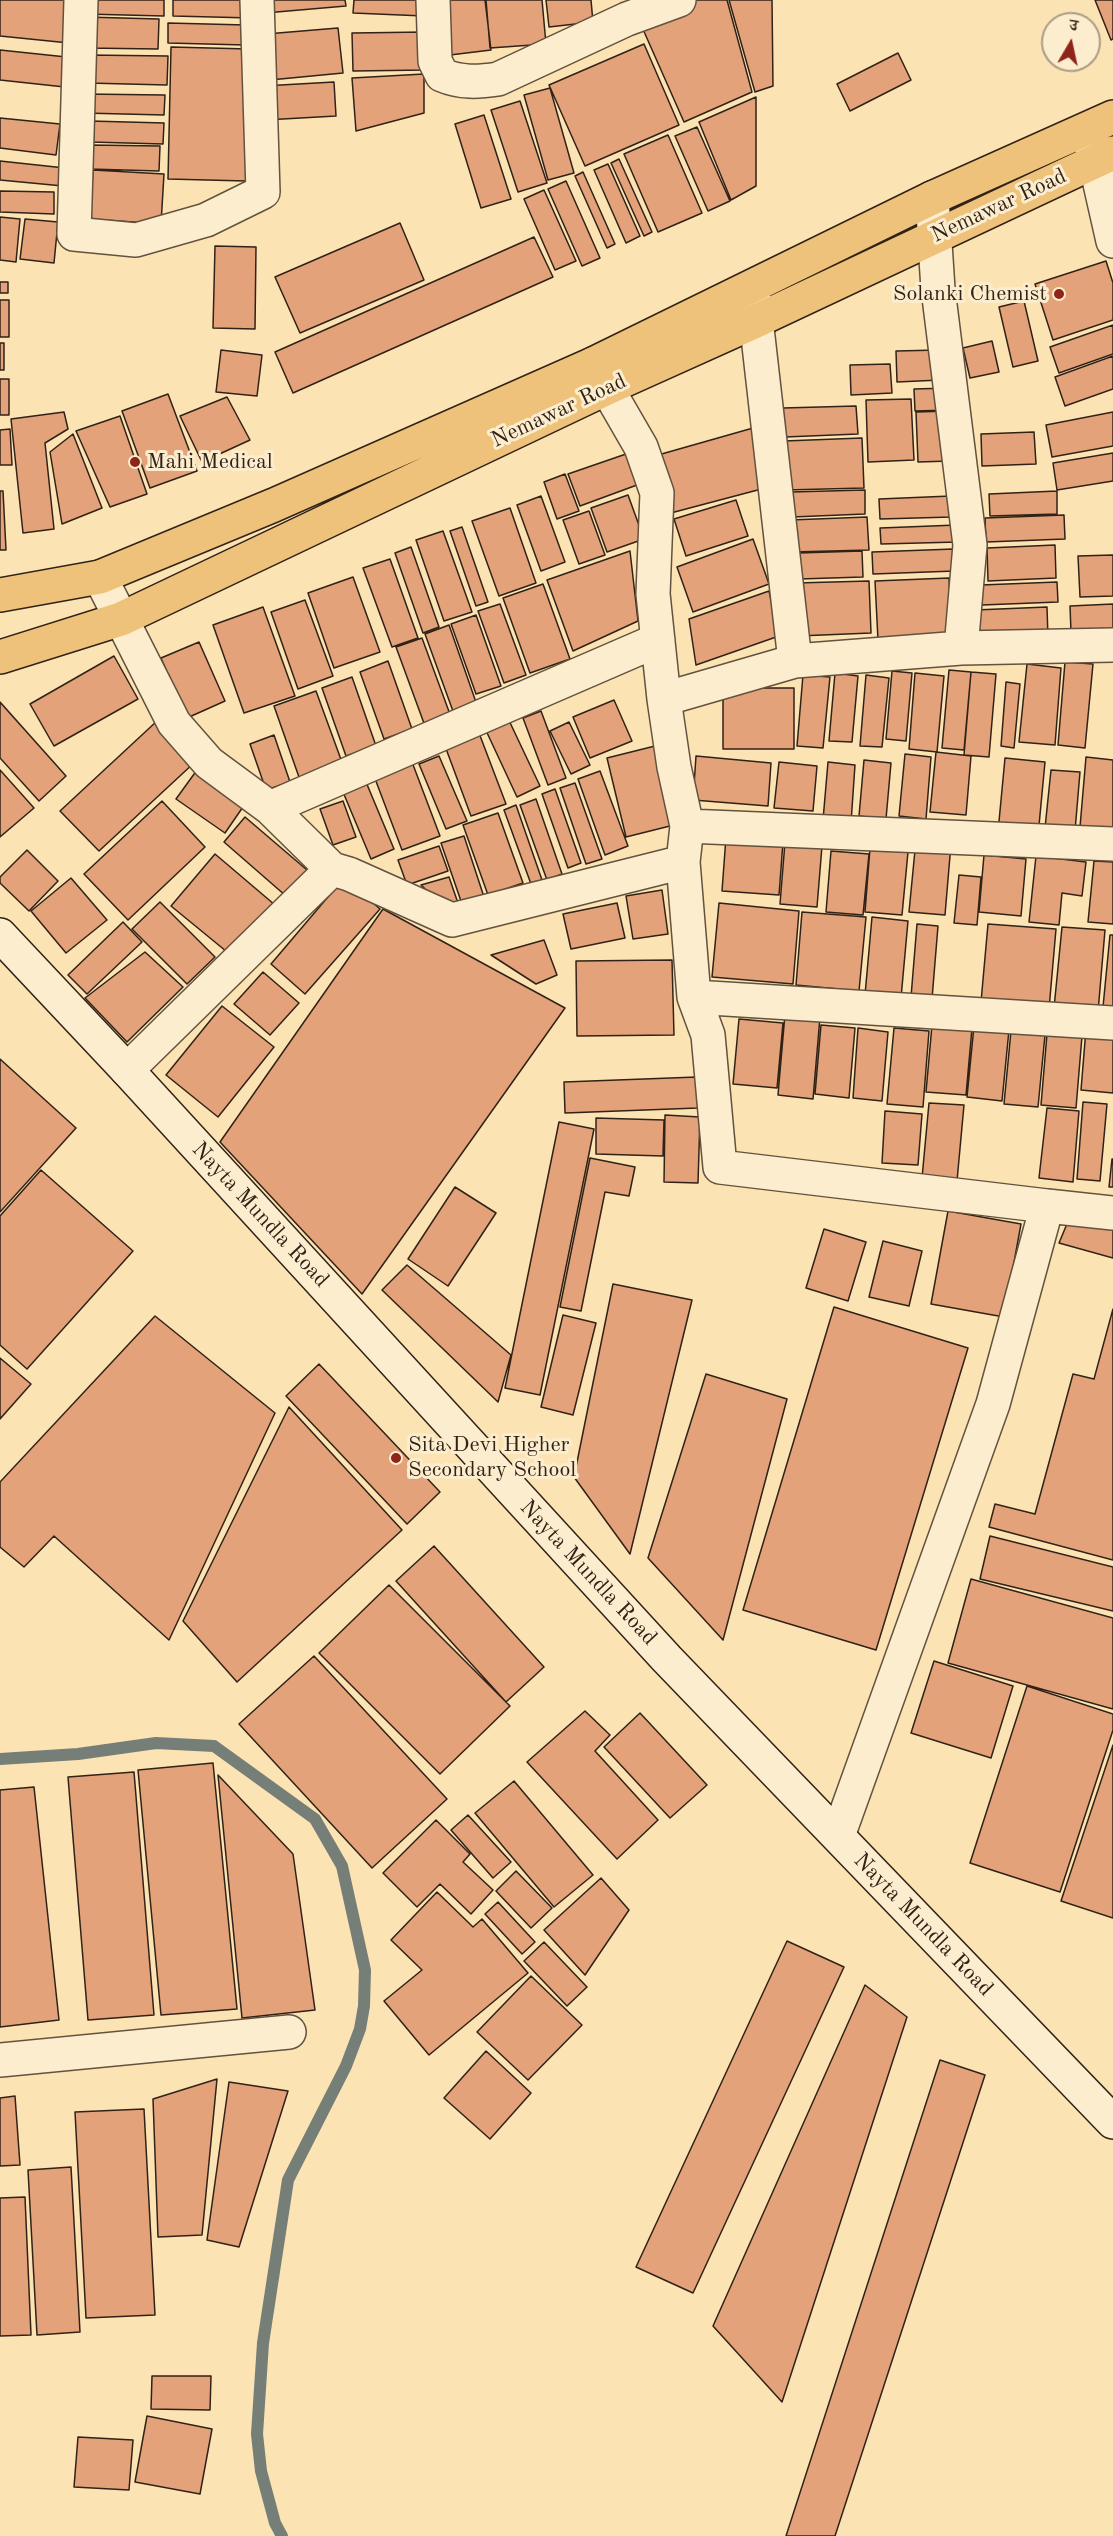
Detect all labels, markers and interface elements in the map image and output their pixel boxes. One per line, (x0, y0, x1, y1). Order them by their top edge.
north arrow (1041, 12, 1101, 72)
text: उ (1068, 18, 1079, 35)
street label: Nemawar Road (927, 163, 1071, 249)
place label: Solanki Chemist (893, 281, 1047, 307)
marker: Solanki Chemist (1052, 287, 1066, 301)
street label: Nemawar Road (487, 368, 631, 454)
place label: Mahi Medical (147, 449, 273, 475)
marker: Mahi Medical (128, 455, 142, 469)
street label: Nayta Mundla Road (186, 1137, 334, 1293)
place label: Sita Devi Higher Secondary School (408, 1432, 576, 1484)
marker: Sita Devi Higher Secondary School (389, 1451, 403, 1465)
street label: Nayta Mundla Road (514, 1495, 662, 1651)
street label: Nayta Mundla Road (848, 1848, 998, 2002)

